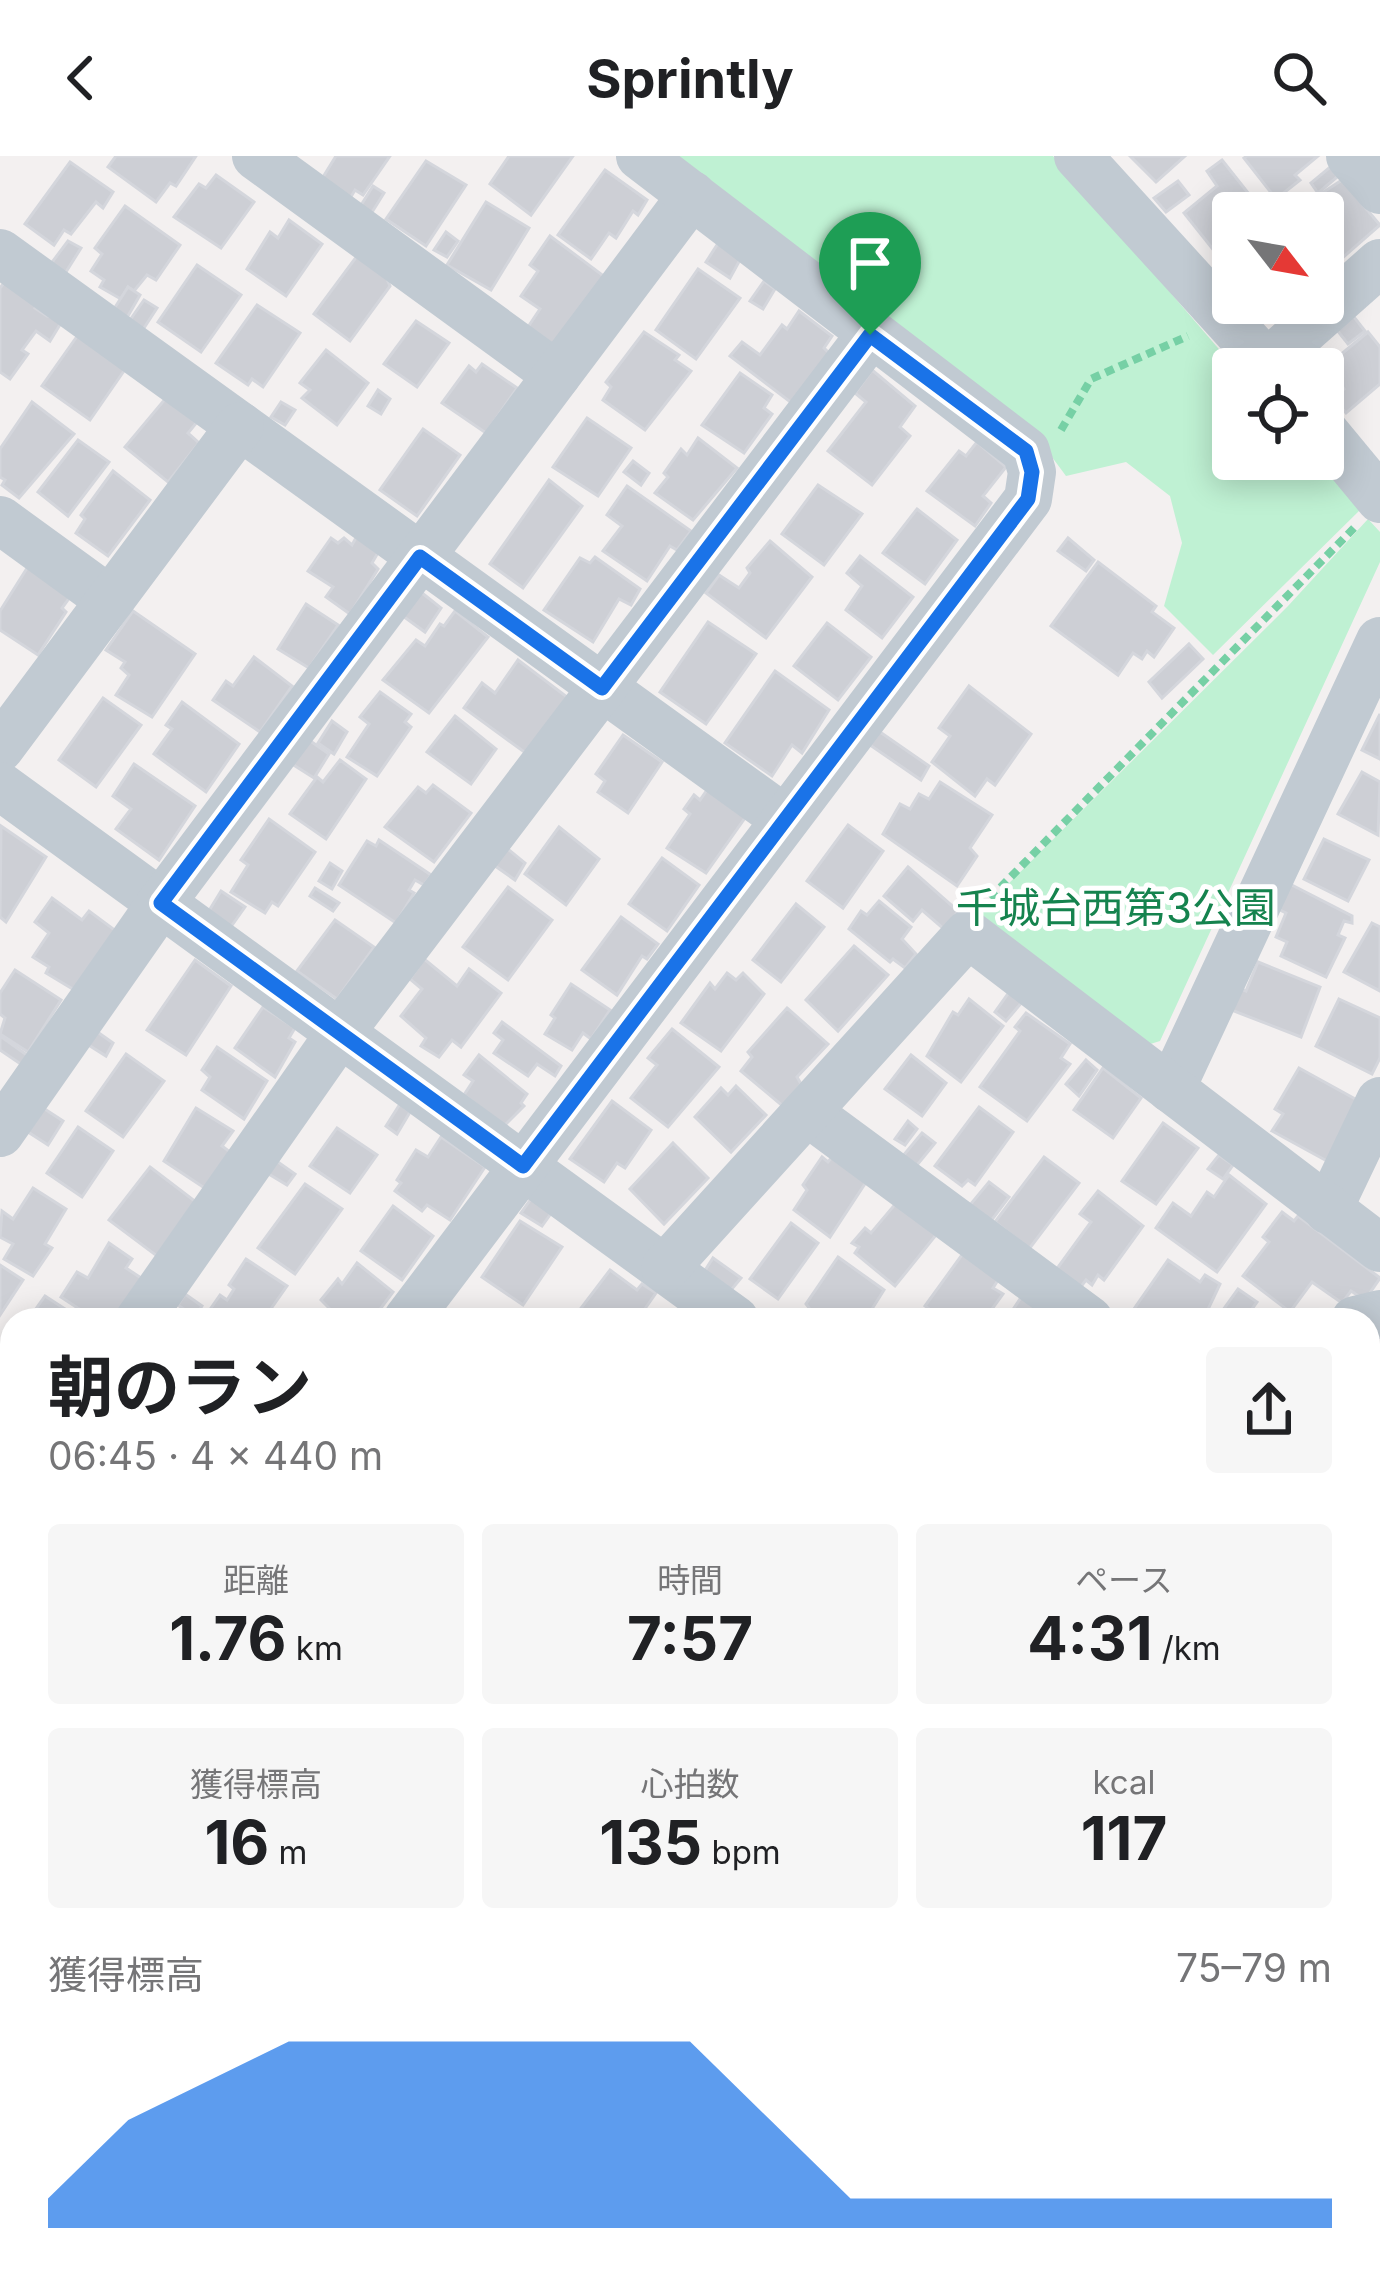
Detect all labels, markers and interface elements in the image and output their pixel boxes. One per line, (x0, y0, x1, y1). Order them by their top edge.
icon: back (48, 45, 114, 111)
icon: search (1266, 45, 1332, 111)
text: Sprintly (586, 46, 794, 111)
north arrow (1212, 192, 1344, 324)
map controls (1212, 192, 1344, 480)
pin (819, 212, 921, 335)
icon: arrive (837, 230, 903, 296)
button: locate (1212, 348, 1344, 480)
park label: 千城台西第3公園 (956, 882, 1276, 933)
text: 朝のラン (48, 1347, 312, 1427)
button: share (1206, 1347, 1332, 1473)
text: 06:45 · 4 × 440 m (48, 1432, 383, 1479)
text: 距離 (223, 1560, 289, 1600)
text: 時間 (657, 1560, 723, 1600)
text: ペース (1075, 1560, 1173, 1600)
text: 1.76 (169, 1602, 287, 1674)
text: 7:57 (627, 1602, 753, 1674)
text: 4:31 (1027, 1602, 1153, 1674)
text: km (287, 1628, 343, 1668)
text: /km (1153, 1628, 1221, 1668)
text: kcal (1092, 1762, 1156, 1802)
text: 獲得標高 (190, 1764, 322, 1804)
text: 心拍数 (641, 1764, 740, 1804)
text: 117 (1081, 1802, 1167, 1874)
text: 16 (204, 1806, 269, 1878)
text: 135 (599, 1806, 702, 1878)
text: m (269, 1832, 308, 1872)
text: bpm (702, 1832, 781, 1872)
text: 75–79 m (1176, 1944, 1332, 1991)
text: 獲得標高 (48, 1951, 204, 1998)

